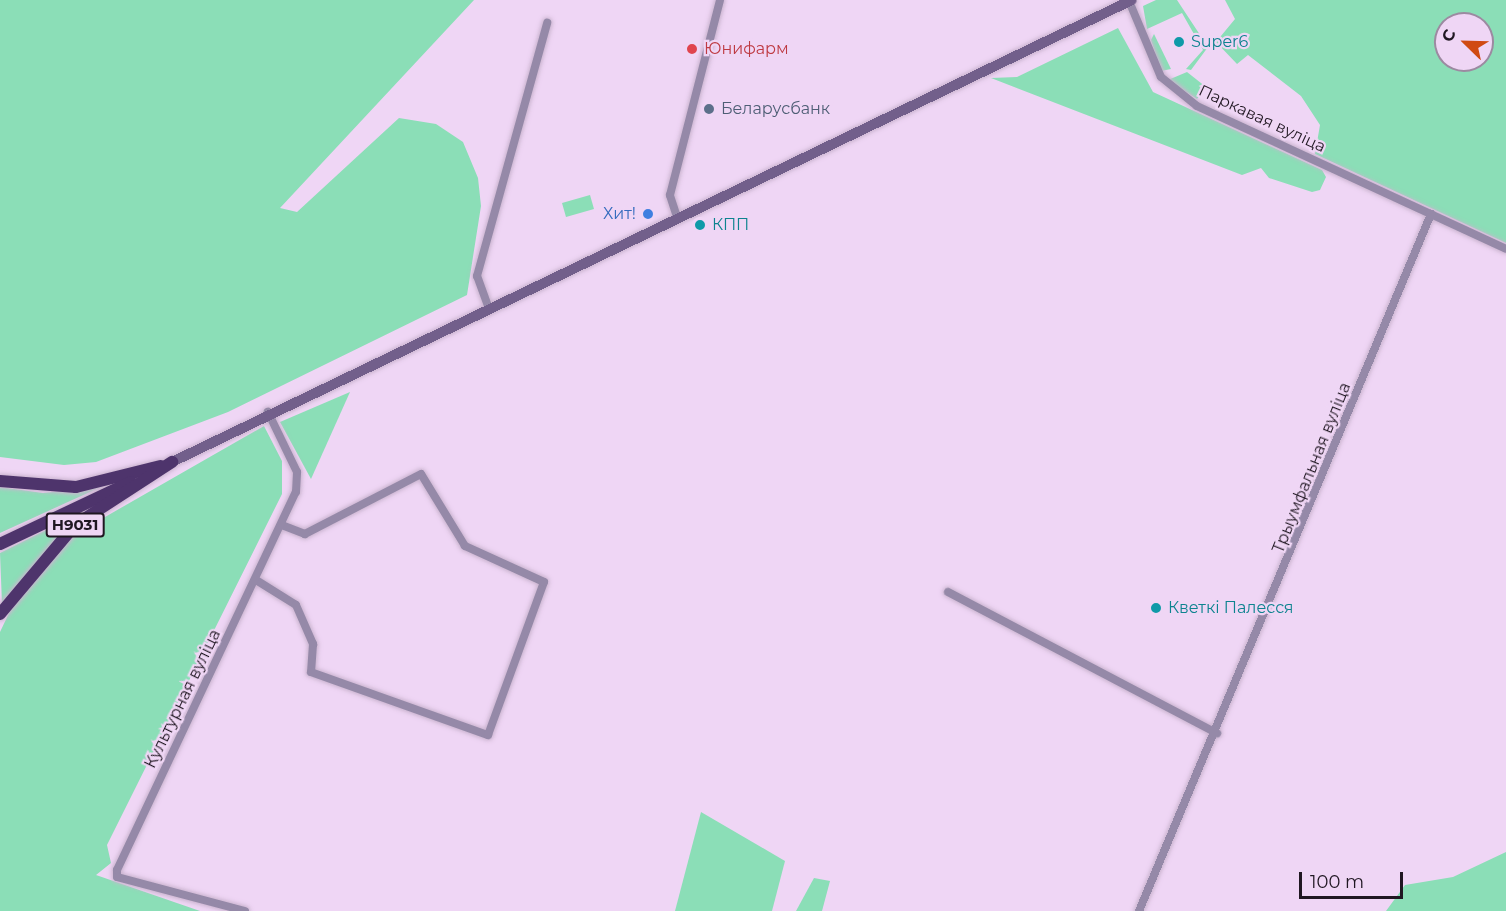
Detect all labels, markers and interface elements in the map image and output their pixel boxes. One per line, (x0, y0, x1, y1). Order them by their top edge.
north arrow (1434, 12, 1494, 72)
text: С (1438, 26, 1460, 45)
place label: Super6 (1191, 32, 1248, 52)
marker: Super6 (1172, 35, 1186, 49)
place label: Юнифарм (704, 39, 789, 59)
marker: Юнифарм (685, 42, 699, 56)
street label: Паркавая вуліца (1195, 81, 1329, 157)
place label: Беларусбанк (721, 99, 830, 119)
marker: Беларусбанк (702, 102, 716, 116)
place label: Хит! (603, 204, 636, 224)
marker: Хит! (641, 207, 655, 221)
place label: КПП (712, 215, 749, 235)
marker: КПП (693, 218, 707, 232)
street label: Трыумфальная вуліца (1269, 380, 1355, 556)
road number: Н9031 (45, 513, 105, 537)
place label: Кветкі Палесся (1168, 598, 1294, 618)
marker: Кветкі Палесся (1149, 601, 1163, 615)
street label: Культурная вуліца (141, 626, 225, 772)
scale bar (1302, 860, 1406, 898)
text: 100 m (1310, 871, 1364, 893)

